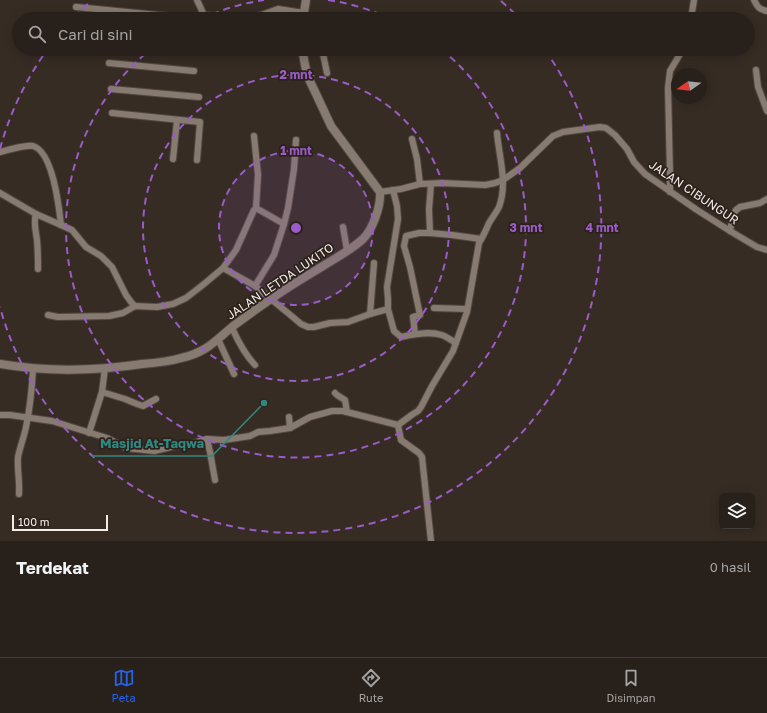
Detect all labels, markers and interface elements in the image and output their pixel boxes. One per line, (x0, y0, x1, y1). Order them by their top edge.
search box (12, 12, 755, 56)
icon: search (26, 23, 48, 45)
text: Cari di sini (58, 25, 133, 43)
text: 2 mnt (280, 67, 313, 82)
north arrow (671, 68, 707, 104)
text: 1 mnt (280, 143, 312, 158)
street label: JALAN CIBUNGUR (646, 156, 742, 228)
text: 3 mnt (510, 220, 543, 235)
text: 4 mnt (585, 220, 619, 235)
centre of rings (289, 221, 303, 235)
street label: JALAN LETDA LUKITO (224, 239, 337, 322)
callout: Masjid At-Taqwa (92, 431, 212, 456)
text: Masjid At-Taqwa (100, 435, 205, 451)
map controls (719, 493, 755, 529)
button: layers (719, 493, 755, 529)
scale bar (12, 513, 108, 532)
text: 100 m (18, 515, 49, 528)
text: Terdekat (16, 557, 89, 578)
text: 0 hasil (710, 559, 751, 575)
tab: Peta (112, 667, 136, 704)
tab: Rute (359, 667, 383, 704)
tab: Disimpan (607, 667, 655, 704)

